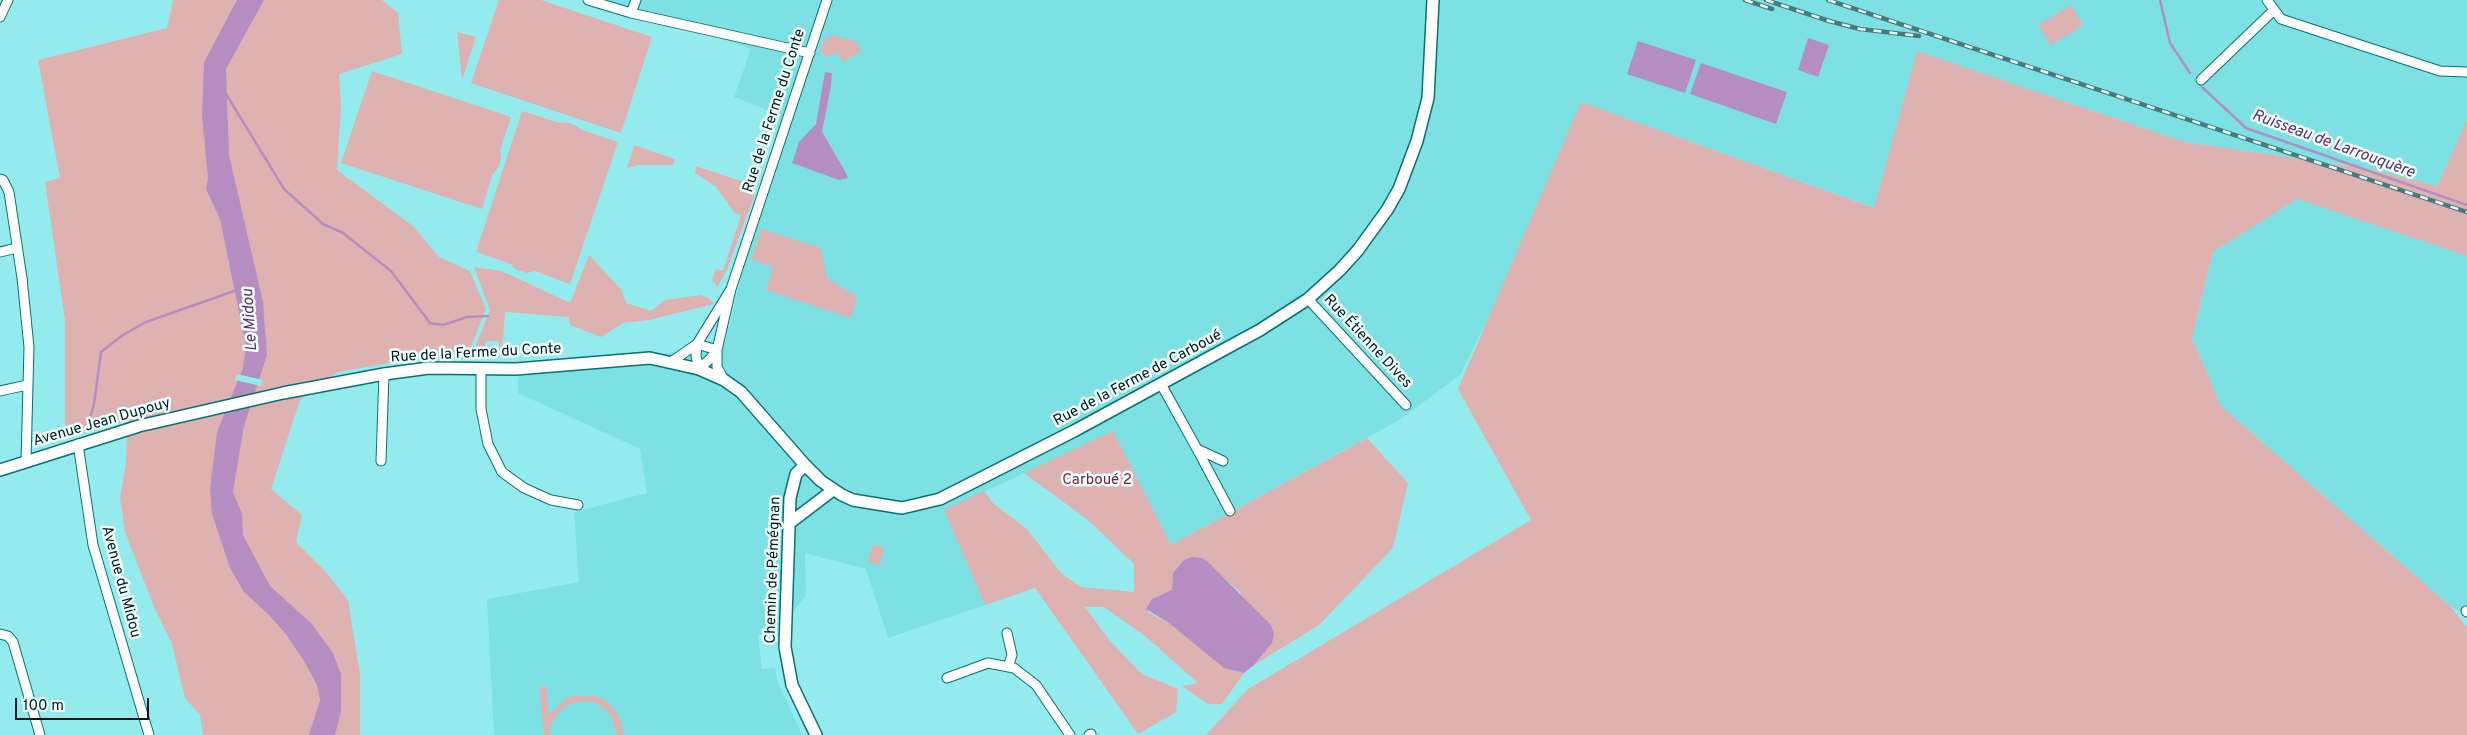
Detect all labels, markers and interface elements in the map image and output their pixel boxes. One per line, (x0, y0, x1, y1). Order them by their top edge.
street label: Rue de la Ferme du Conte (740, 27, 810, 195)
water label: Ruisseau de Larrouquère (2249, 107, 2417, 183)
water label: Le Midou (239, 288, 263, 352)
street label: Rue Étienne Dives (1319, 291, 1415, 393)
street label: Rue de la Ferme de Carboué (1051, 327, 1225, 431)
street label: Rue de la Ferme du Conte (390, 341, 562, 367)
street label: Avenue Jean Dupouy (31, 395, 173, 451)
park label: Carboué 2 (1062, 472, 1132, 490)
street label: Chemin de Pémégnan (762, 496, 786, 644)
street label: Avenue du Midou (96, 524, 144, 640)
scale bar (18, 688, 151, 720)
text: 100 m (23, 697, 64, 716)

